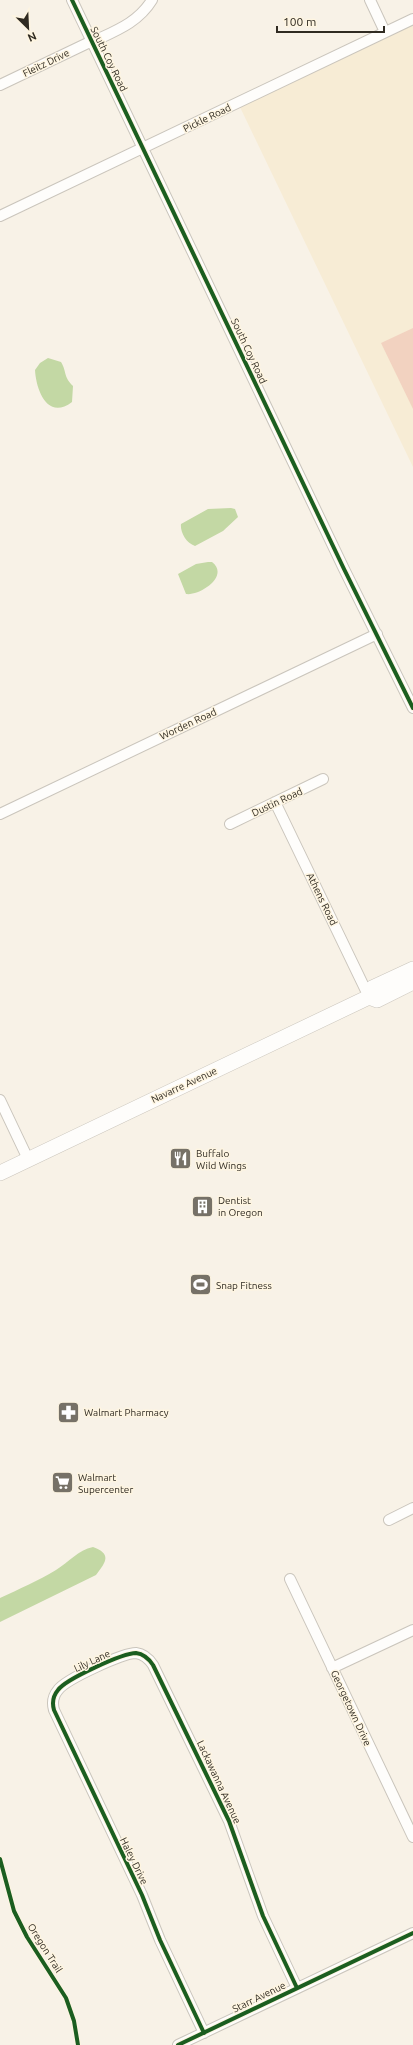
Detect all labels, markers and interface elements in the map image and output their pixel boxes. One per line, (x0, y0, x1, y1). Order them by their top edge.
north arrow (8, 8, 48, 48)
scale bar (277, 8, 384, 34)
text: 100 m (283, 15, 316, 28)
street label: South Coy Road (89, 25, 130, 93)
text: N (26, 30, 38, 44)
street label: Fleitz Drive (21, 47, 71, 79)
street label: Pickle Road (181, 102, 233, 134)
street label: South Coy Road (229, 317, 269, 386)
street label: Worden Road (158, 706, 218, 742)
street label: Dustin Road (250, 785, 304, 819)
street label: Athens Road (305, 871, 340, 927)
street label: Navarre Avenue (149, 1065, 219, 1105)
restaurant icon: Buffalo Wild Wings (168, 1146, 194, 1172)
place label: Buffalo Wild Wings (196, 1148, 246, 1171)
building icon: Dentist in Oregon (190, 1193, 216, 1219)
place label: Dentist in Oregon (218, 1195, 263, 1218)
sports icon: Snap Fitness (188, 1272, 214, 1298)
place label: Snap Fitness (216, 1280, 272, 1291)
pharmacy icon: Walmart Pharmacy (56, 1399, 82, 1425)
place label: Walmart Pharmacy (84, 1407, 169, 1418)
supermarket icon: Walmart Supercenter (50, 1470, 76, 1496)
place label: Walmart Supercenter (78, 1472, 133, 1495)
street label: Lily Lane (72, 1648, 112, 1674)
street label: Georgetown Drive (329, 1668, 373, 1748)
street label: Lackawanna Avenue (195, 1739, 243, 1825)
street label: Haley Drive (118, 1836, 150, 1886)
street label: Oregon Trail (26, 1921, 65, 1975)
street label: Starr Avenue (231, 1979, 287, 2015)

